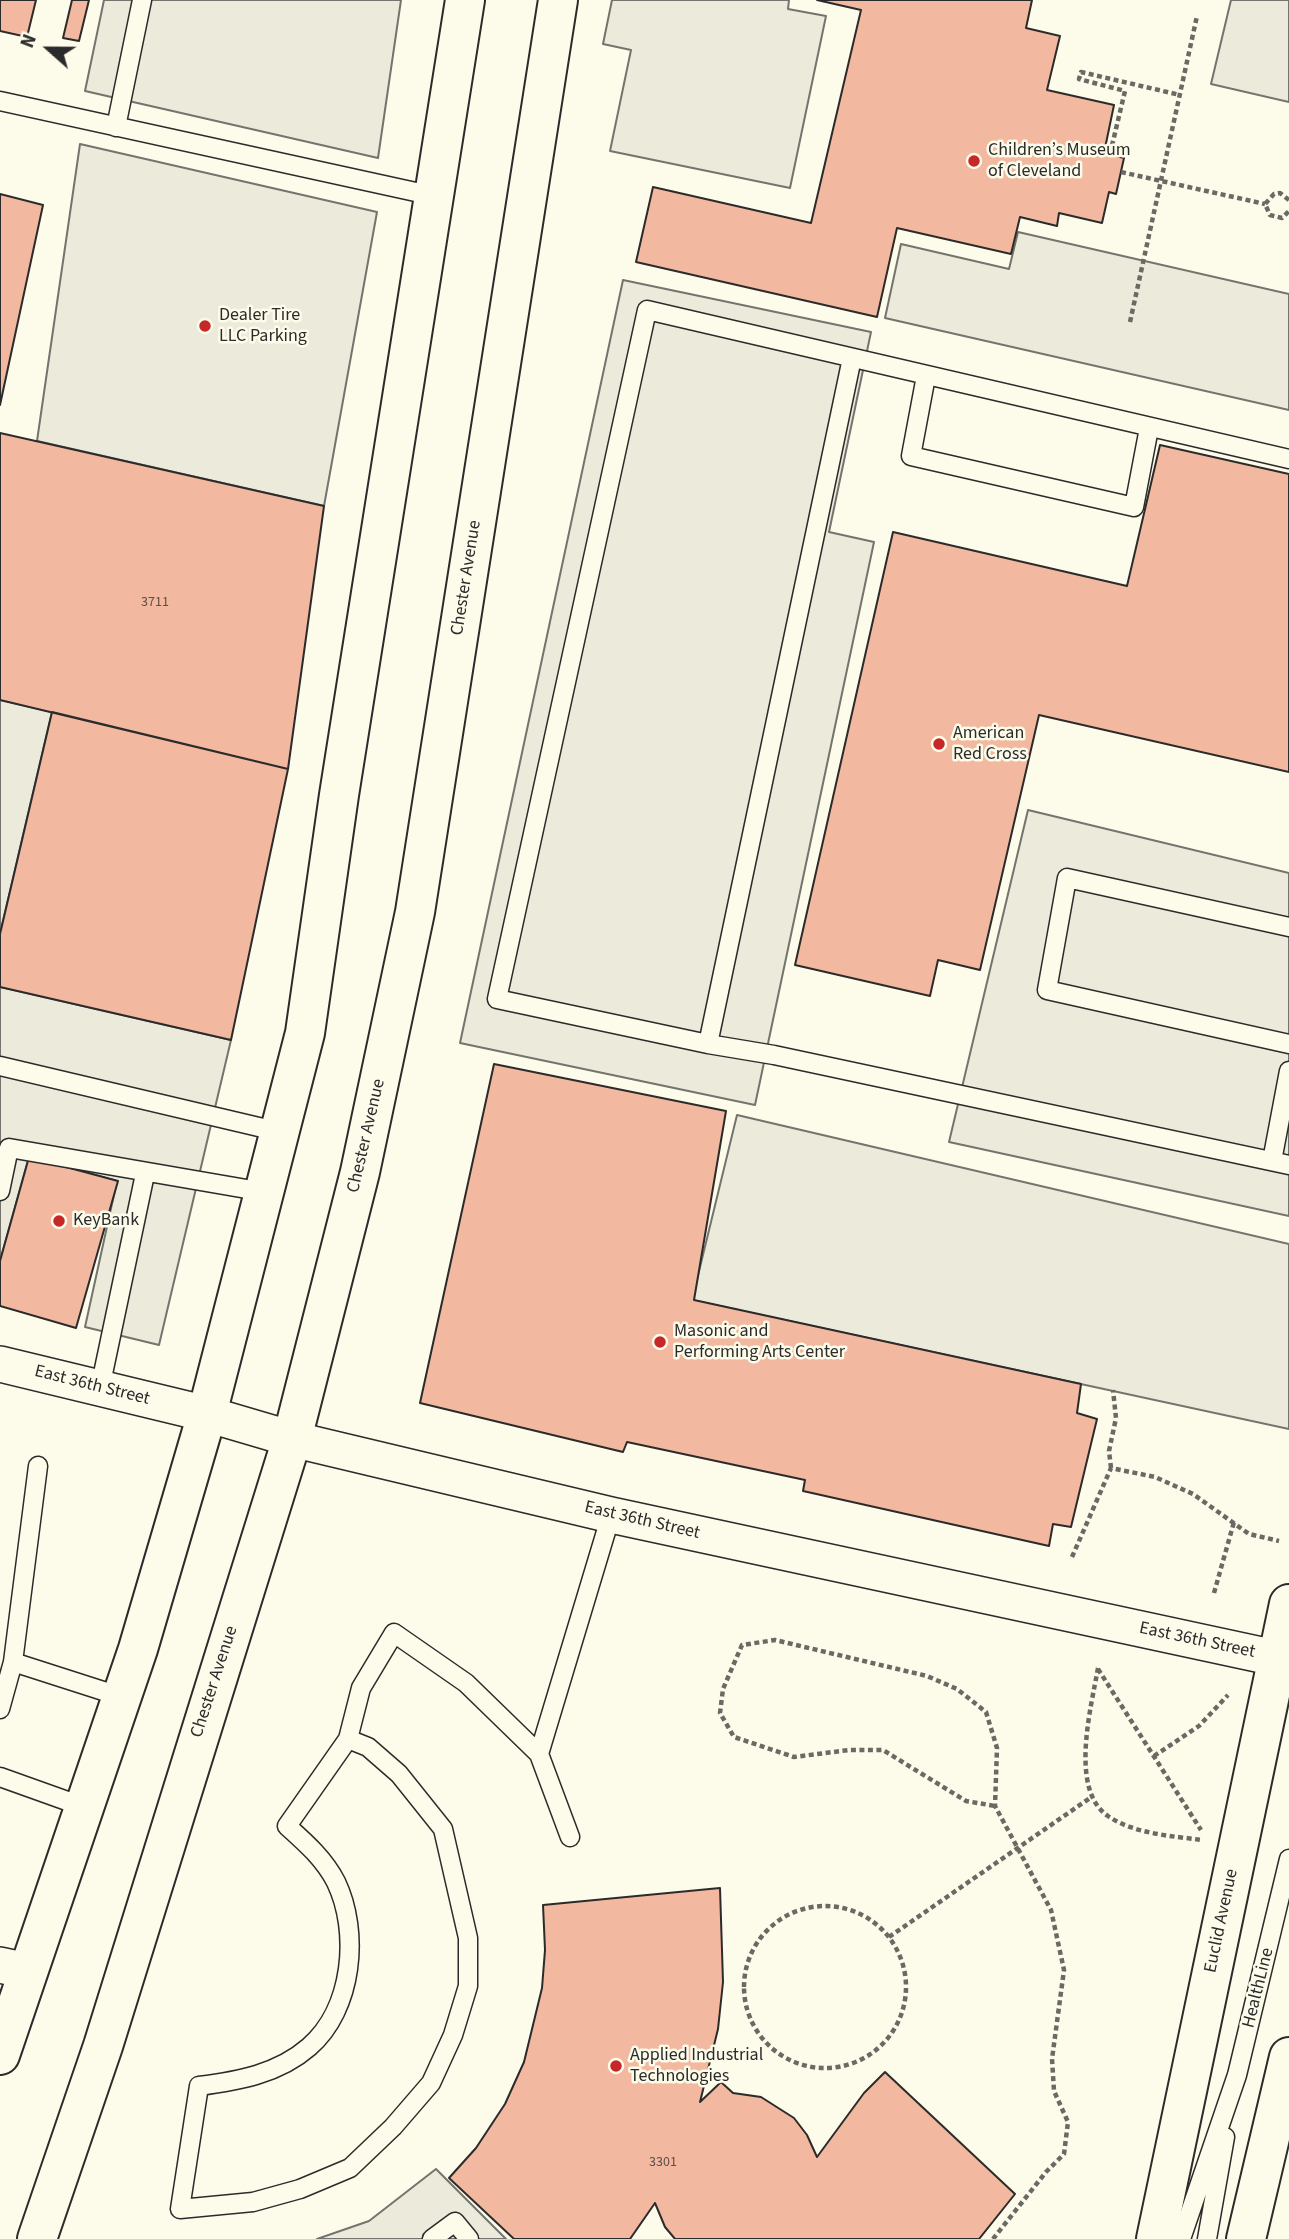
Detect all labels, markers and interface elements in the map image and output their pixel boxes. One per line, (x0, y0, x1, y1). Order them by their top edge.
north arrow (14, 14, 84, 84)
text: N (14, 31, 44, 52)
place label: Children’s Museum of Cleveland (988, 140, 1131, 182)
marker: Children’s Museum of Cleveland (966, 153, 982, 169)
place label: Dealer Tire LLC Parking (219, 305, 307, 348)
marker: Dealer Tire LLC Parking (197, 318, 213, 334)
street label: Chester Avenue (447, 519, 487, 637)
house number: 3711 (141, 595, 169, 611)
place label: American Red Cross (953, 723, 1027, 766)
marker: American Red Cross (931, 736, 947, 752)
street label: Chester Avenue (343, 1077, 391, 1195)
place label: KeyBank (73, 1210, 139, 1232)
marker: KeyBank (51, 1213, 67, 1229)
place label: Masonic and Performing Arts Center (674, 1321, 845, 1364)
marker: Masonic and Performing Arts Center (652, 1334, 668, 1350)
street label: East 36th Street (32, 1361, 152, 1411)
street label: East 36th Street (582, 1497, 702, 1545)
street label: East 36th Street (1137, 1618, 1257, 1664)
street label: Chester Avenue (187, 1623, 243, 1741)
street label: Euclid Avenue (1200, 1867, 1244, 1975)
street label: HealthLine (1239, 1946, 1279, 2030)
place label: Applied Industrial Technologies (630, 2045, 763, 2088)
marker: Applied Industrial Technologies (608, 2058, 624, 2074)
house number: 3301 (649, 2155, 677, 2171)

